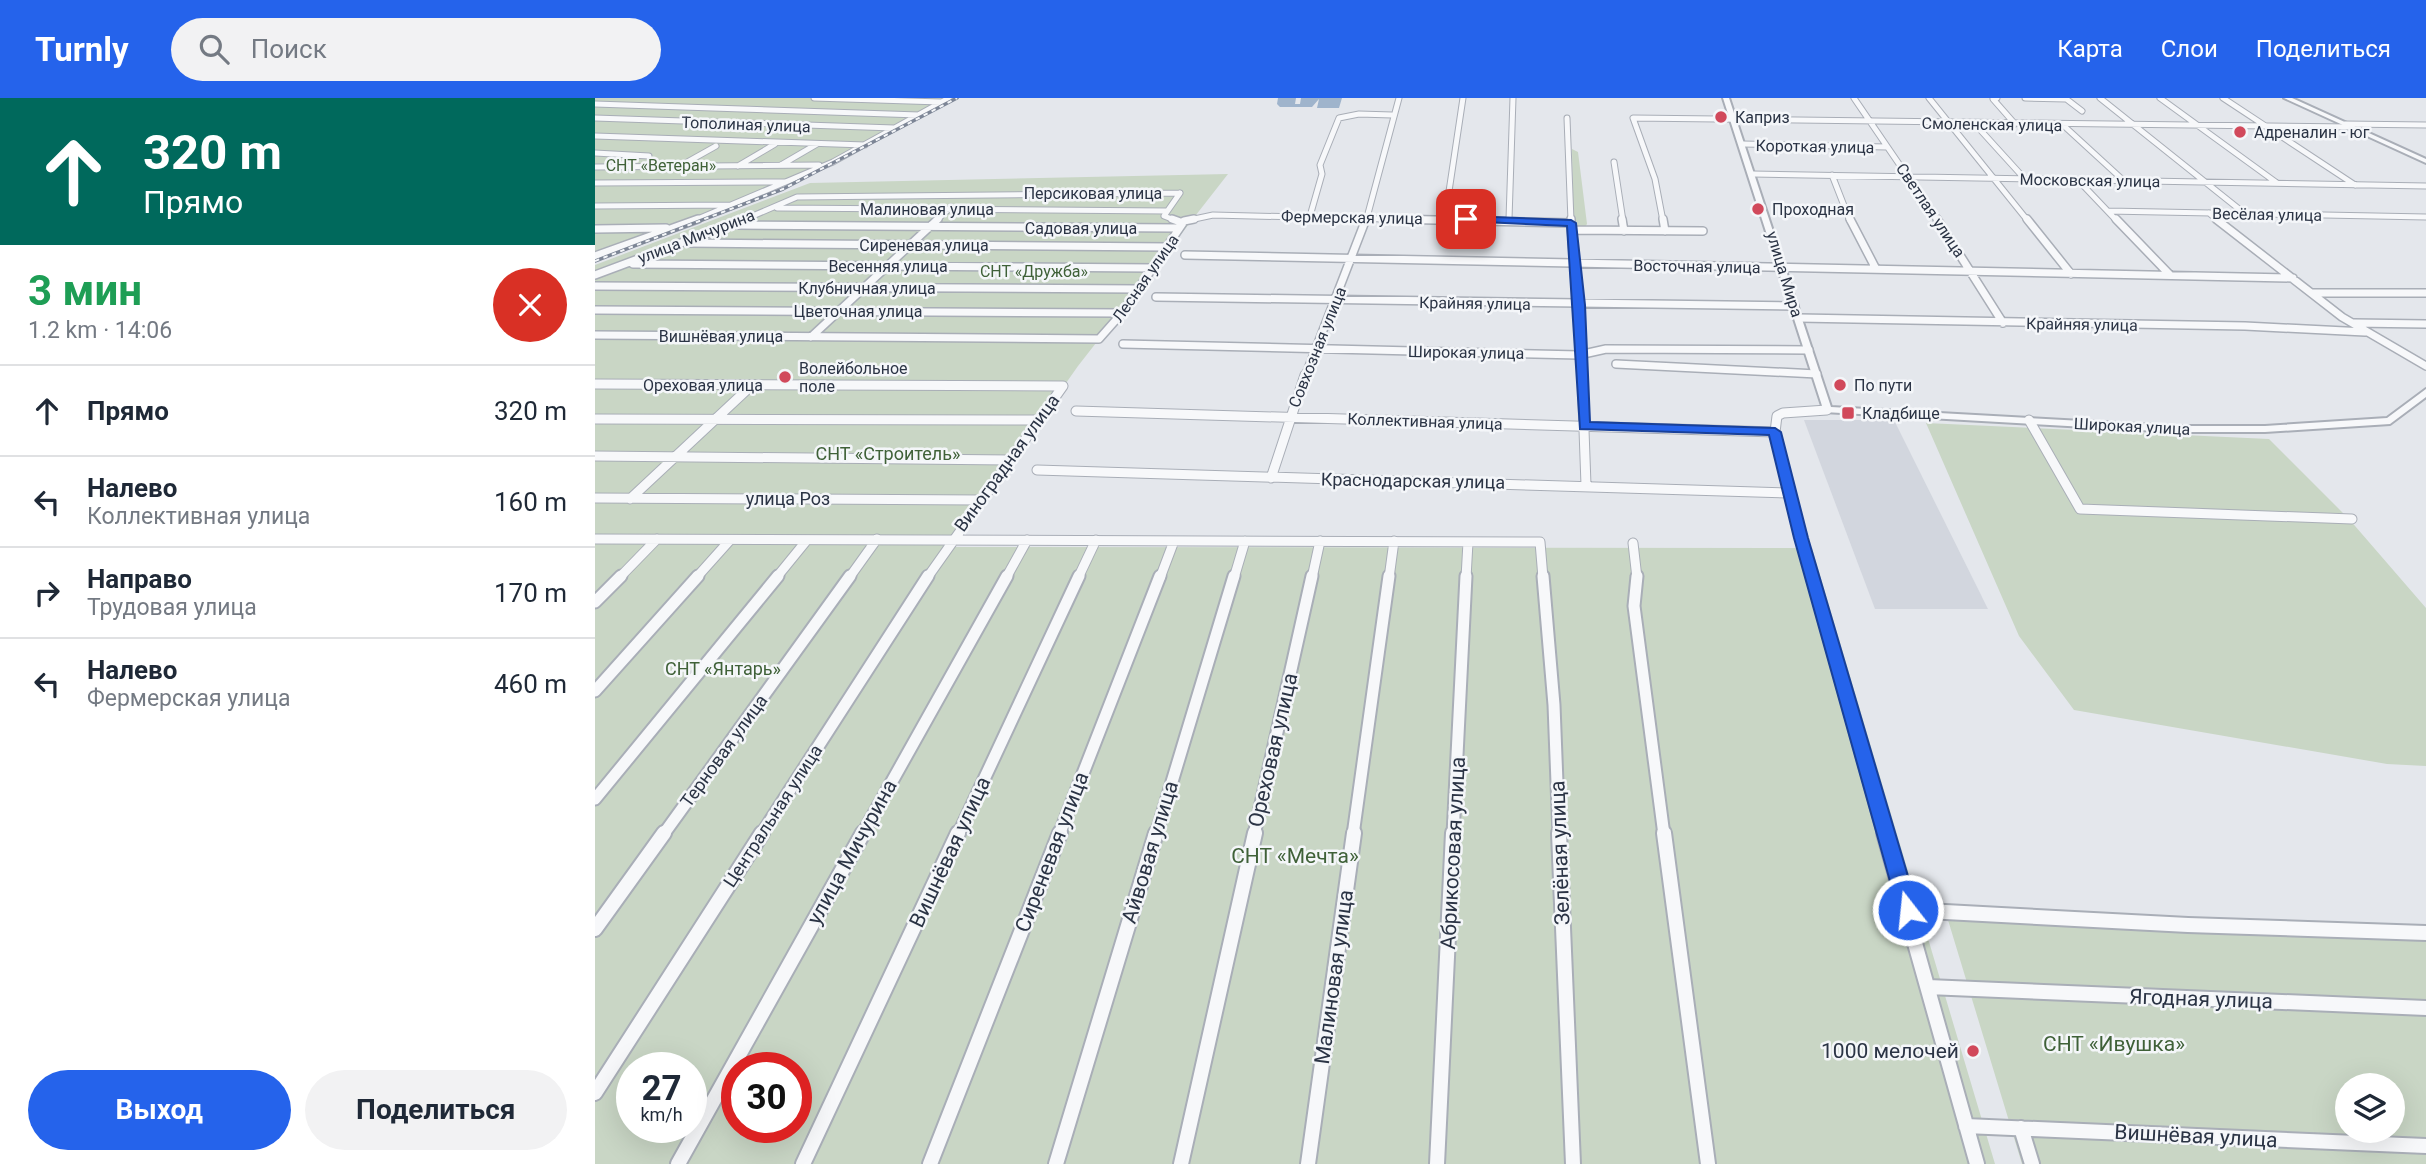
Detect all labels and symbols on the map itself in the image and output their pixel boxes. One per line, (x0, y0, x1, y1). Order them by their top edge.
place label: Каприз (1735, 108, 1790, 127)
marker: Каприз (1713, 109, 1729, 125)
street label: Тополиная улица (681, 113, 811, 136)
street label: Смоленская улица (1922, 114, 2062, 135)
place label: Адреналин - юг (2254, 123, 2370, 142)
marker: Адреналин - юг (2232, 124, 2248, 140)
street label: Короткая улица (1755, 136, 1875, 157)
park label: СНТ «Ветеран» (606, 156, 716, 175)
street label: Светлая улица (1892, 160, 1969, 261)
street label: Московская улица (2020, 170, 2160, 191)
street label: Персиковая улица (1024, 184, 1162, 203)
pin (1436, 189, 1496, 249)
street label: Малиновая улица (860, 200, 994, 219)
place label: Проходная (1772, 200, 1854, 219)
marker: Проходная (1750, 201, 1766, 217)
street label: Весёлая улица (2212, 204, 2322, 225)
street label: улица Мичурина (635, 205, 757, 267)
street label: Фермерская улица (1281, 207, 1423, 228)
street label: Садовая улица (1025, 219, 1137, 238)
street label: улица Мира (1762, 229, 1807, 319)
street label: Лесная улица (1108, 231, 1183, 326)
street label: Сиреневая улица (859, 236, 989, 255)
street label: Восточная улица (1633, 256, 1761, 277)
street label: Весенняя улица (828, 257, 948, 276)
park label: СНТ «Дружба» (980, 262, 1088, 281)
street label: Клубничная улица (798, 279, 936, 298)
street label: Совхозная улица (1285, 284, 1350, 410)
street label: Крайняя улица (1419, 293, 1531, 314)
street label: Цветочная улица (793, 302, 923, 321)
street label: Крайняя улица (2026, 314, 2138, 335)
street label: Вишнёвая улица (659, 327, 783, 346)
street label: Широкая улица (1408, 342, 1524, 363)
place label: Волейбольное поле (799, 359, 908, 396)
marker: Волейбольное поле (777, 369, 793, 385)
street label: Ореховая улица (643, 376, 763, 395)
place label: По пути (1854, 376, 1912, 395)
marker: По пути (1832, 377, 1848, 393)
street label: Виноградная улица (950, 390, 1063, 535)
place label: Кладбище (1862, 404, 1940, 423)
marker: Кладбище (1840, 405, 1856, 421)
street label: Коллективная улица (1347, 409, 1503, 434)
street label: Широкая улица (2073, 414, 2191, 439)
park label: СНТ «Строитель» (816, 443, 960, 464)
street label: Краснодарская улица (1321, 468, 1505, 493)
street label: улица Роз (746, 488, 830, 509)
park label: СНТ «Янтарь» (665, 658, 781, 679)
street label: Ореховая улица (1244, 671, 1302, 829)
street label: Терновая улица (676, 690, 771, 811)
street label: Центральная улица (719, 740, 827, 891)
street label: Абрикосовая улица (1436, 756, 1470, 950)
street label: Сиреневая улица (1010, 768, 1094, 936)
street label: Вишнёвая улица (905, 773, 995, 931)
street label: улица Мичурина (802, 775, 902, 929)
street label: Айвовая улица (1117, 778, 1183, 926)
street label: Зелёная улица (1545, 780, 1575, 926)
park label: СНТ «Мечта» (1231, 844, 1359, 868)
position arrow (1871, 873, 1945, 947)
street label: Малиновая улица (1310, 888, 1358, 1066)
street label: Ягодная улица (2129, 984, 2273, 1014)
park label: СНТ «Ивушка» (2043, 1032, 2185, 1056)
place label: 1000 мелочей (1821, 1039, 1959, 1063)
marker: 1000 мелочей (1965, 1043, 1981, 1059)
speed limit sign: 30 (721, 1052, 812, 1143)
street label: Вишнёвая улица (2114, 1120, 2278, 1152)

